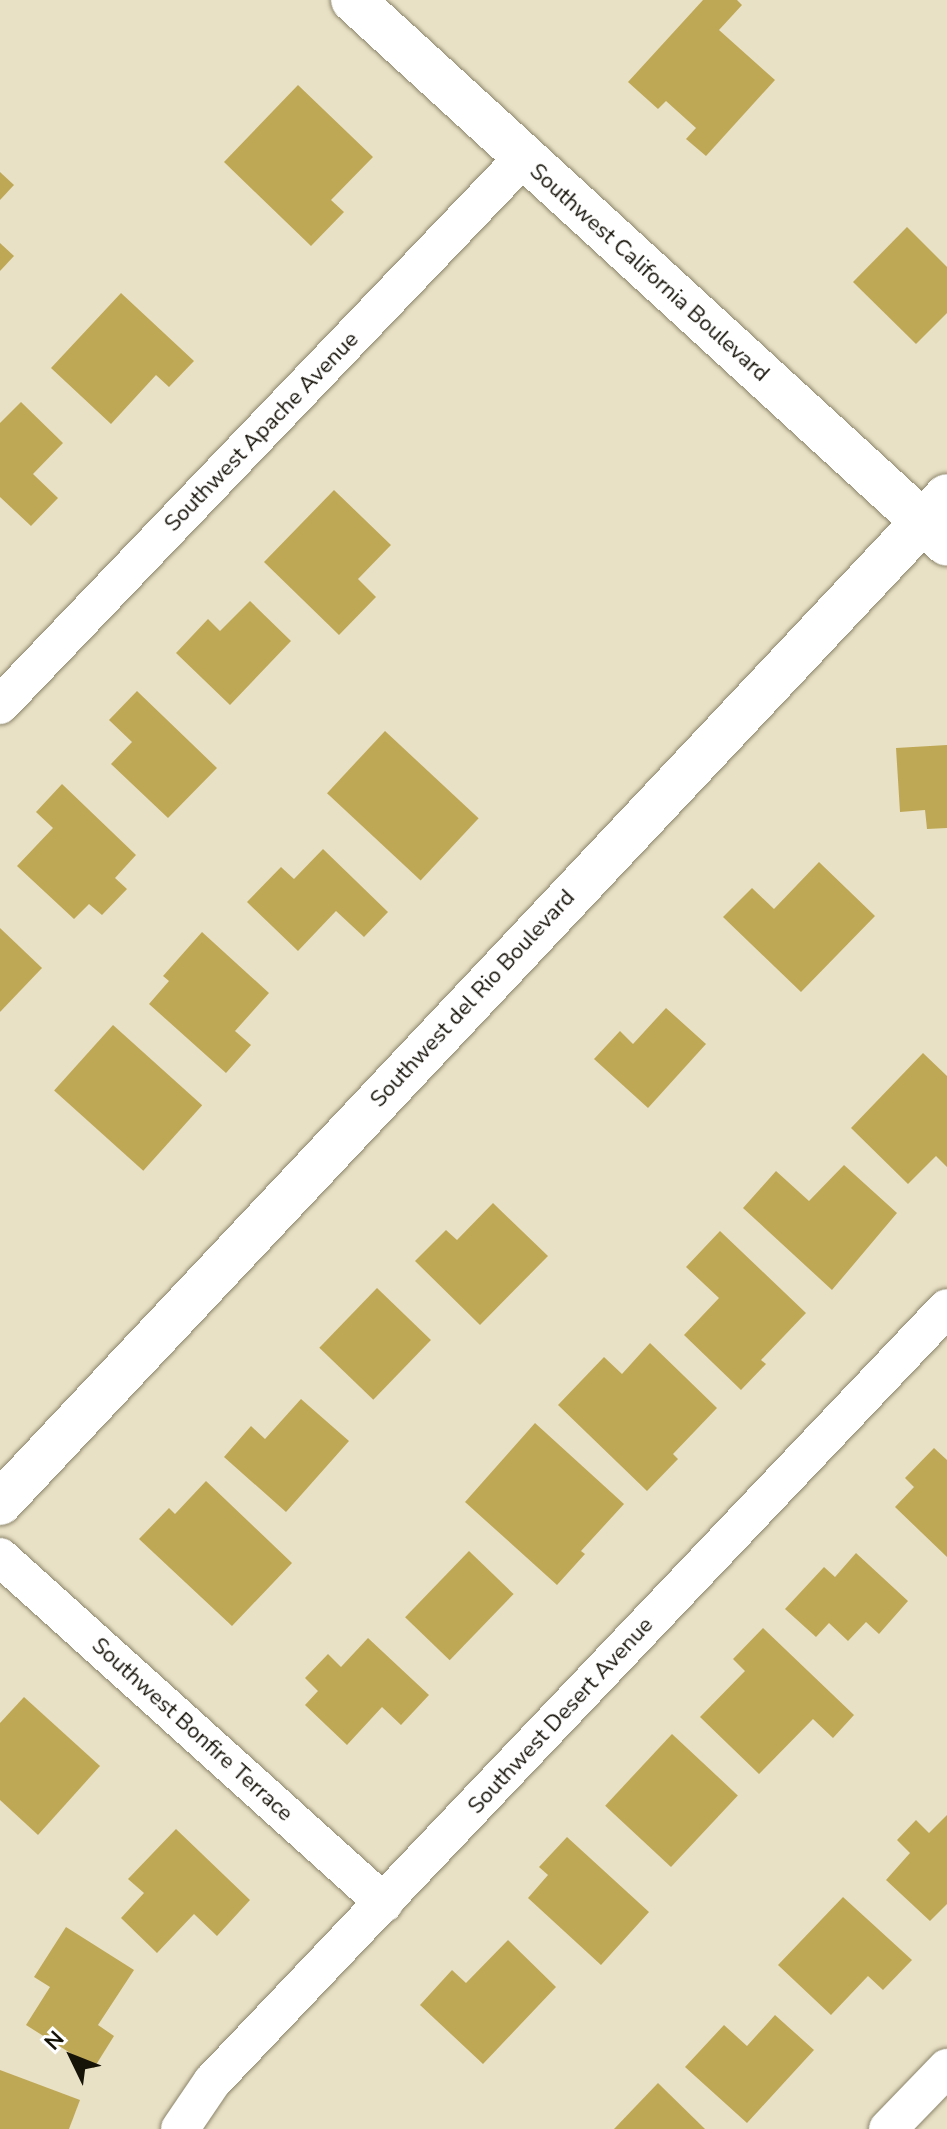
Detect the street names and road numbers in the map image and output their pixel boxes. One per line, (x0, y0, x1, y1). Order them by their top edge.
street label: Southwest California Boulevard (524, 159, 774, 387)
street label: Southwest Apache Avenue (160, 327, 364, 537)
street label: Southwest del Rio Boulevard (365, 885, 581, 1113)
street label: Southwest Desert Avenue (463, 1612, 659, 1820)
street label: Southwest Bonfire Terrace (86, 1633, 298, 1827)

